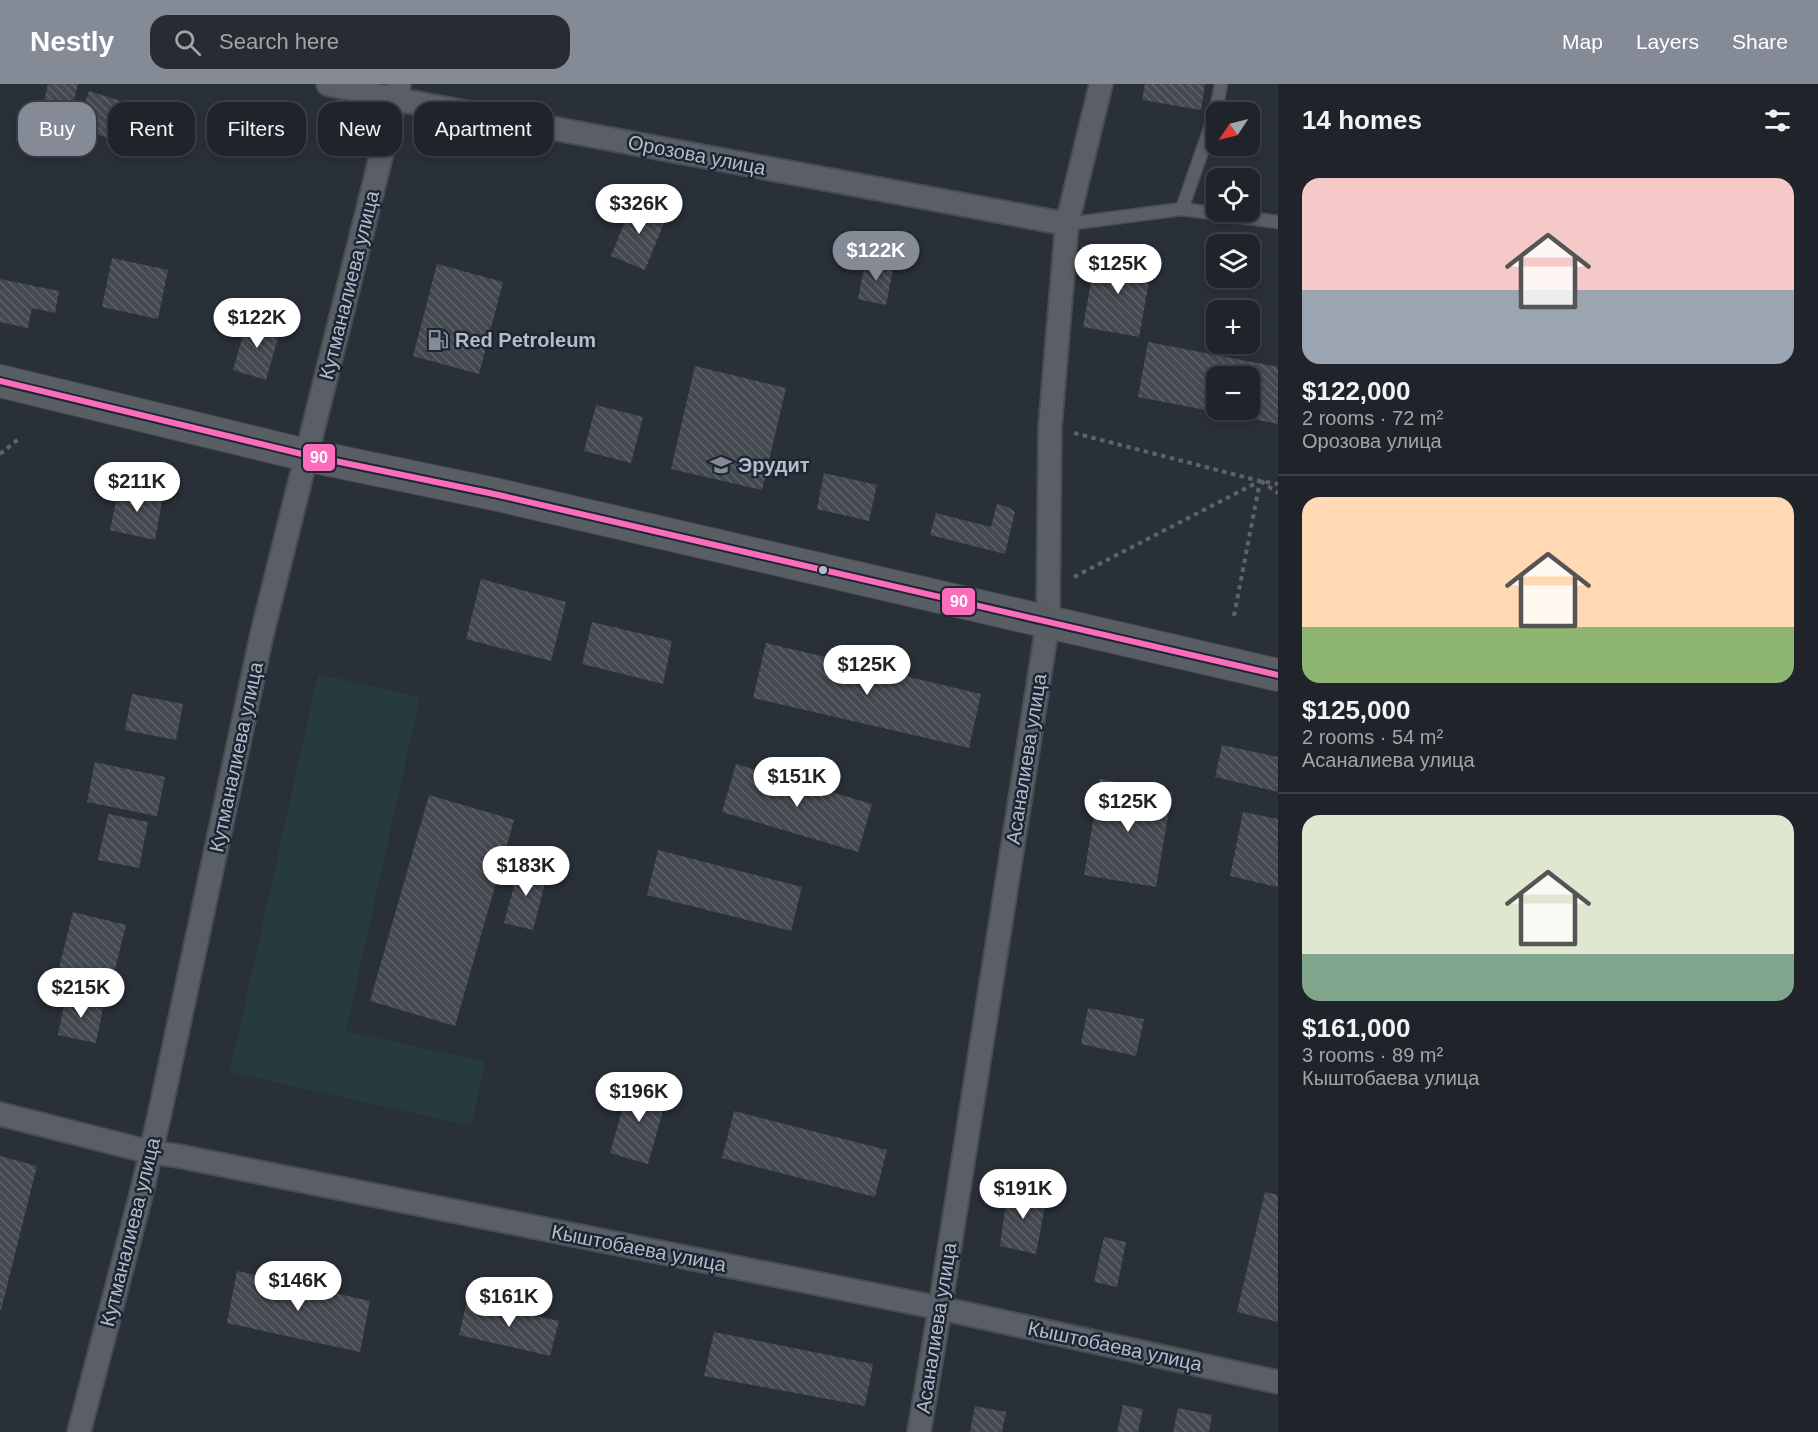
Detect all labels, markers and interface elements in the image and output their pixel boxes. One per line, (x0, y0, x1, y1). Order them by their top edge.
search box (150, 15, 570, 69)
text: Nestly (30, 26, 114, 57)
icon: search (171, 26, 204, 59)
text: Search here (219, 29, 339, 54)
text: Map (1562, 30, 1603, 53)
text: Layers (1636, 30, 1699, 53)
text: Share (1732, 30, 1788, 53)
chip: Buy (18, 102, 96, 156)
chip: Rent (108, 102, 195, 156)
chip: Filters (207, 102, 306, 156)
chip: New (318, 102, 402, 156)
chip: Apartment (414, 102, 553, 156)
north arrow (1206, 102, 1260, 156)
map controls (1206, 102, 1260, 420)
icon: filters (1761, 104, 1794, 137)
text: 14 homes (1302, 105, 1422, 135)
street label: Орозова улица (626, 131, 769, 179)
button: locate (1206, 168, 1260, 222)
pin: $326K (597, 184, 681, 235)
street label: Кутманалиева улица (315, 187, 383, 382)
text: $326K (610, 192, 668, 214)
icon: home (1494, 217, 1602, 325)
pin: $122K (834, 231, 918, 282)
button: layers (1206, 234, 1260, 288)
text: $122K (847, 239, 905, 261)
pin: $125K (1076, 244, 1160, 295)
text: $125K (1089, 252, 1147, 274)
pin: $122K (215, 298, 299, 349)
button: + (1206, 300, 1260, 354)
text: $122K (228, 306, 286, 328)
fuel station icon: Red Petroleum (426, 328, 450, 352)
place label: Red Petroleum (455, 329, 596, 351)
button: − (1206, 366, 1260, 420)
text: $122,000 (1302, 376, 1410, 406)
text: 2 rooms · 72 m² (1302, 407, 1443, 429)
text: Орозова улица (1302, 430, 1442, 452)
line badge: 90 (302, 443, 336, 472)
text: 90 (310, 449, 328, 466)
school or university icon: Эрудит (709, 453, 733, 477)
place label: Эрудит (738, 454, 810, 476)
pin: $211K (95, 462, 179, 513)
text: $211K (108, 470, 166, 492)
icon: home (1494, 536, 1602, 644)
unlabelled marker (817, 564, 829, 576)
line badge: 90 (941, 587, 976, 616)
text: 90 (950, 593, 968, 610)
pin: $125K (825, 645, 909, 696)
text: $125K (838, 653, 896, 675)
street label: Кутманалиева улица (205, 659, 267, 854)
street label: Асаналиева улица (1002, 671, 1051, 846)
text: $125,000 (1302, 695, 1410, 725)
text: 2 rooms · 54 m² (1302, 726, 1443, 748)
text: Асаналиева улица (1302, 749, 1475, 771)
pin: $151K (755, 757, 839, 808)
text: $151K (768, 765, 826, 787)
pin: $125K (1086, 782, 1170, 833)
text: $125K (1099, 790, 1157, 812)
pin: $183K (484, 846, 568, 897)
text: $183K (497, 854, 555, 876)
icon: home (1494, 854, 1602, 962)
pin: $215K (39, 968, 123, 1019)
text: $215K (52, 976, 110, 998)
text: $161,000 (1302, 1013, 1410, 1043)
text: 3 rooms · 89 m² (1302, 1044, 1443, 1066)
text: Кыштобаева улица (1302, 1067, 1479, 1089)
pin: $196K (597, 1072, 681, 1123)
text: $196K (610, 1080, 668, 1102)
street label: Кутманалиева улица (96, 1134, 164, 1329)
pin: $191K (981, 1169, 1065, 1220)
text: $191K (994, 1177, 1052, 1199)
street label: Кыштобаева улица (550, 1220, 729, 1276)
street label: Асаналиева улица (912, 1240, 961, 1415)
pin: $146K (256, 1261, 340, 1312)
text: $146K (269, 1269, 327, 1291)
pin: $161K (467, 1277, 551, 1328)
text: $161K (480, 1285, 538, 1307)
street label: Кыштобаева улица (1026, 1317, 1205, 1375)

